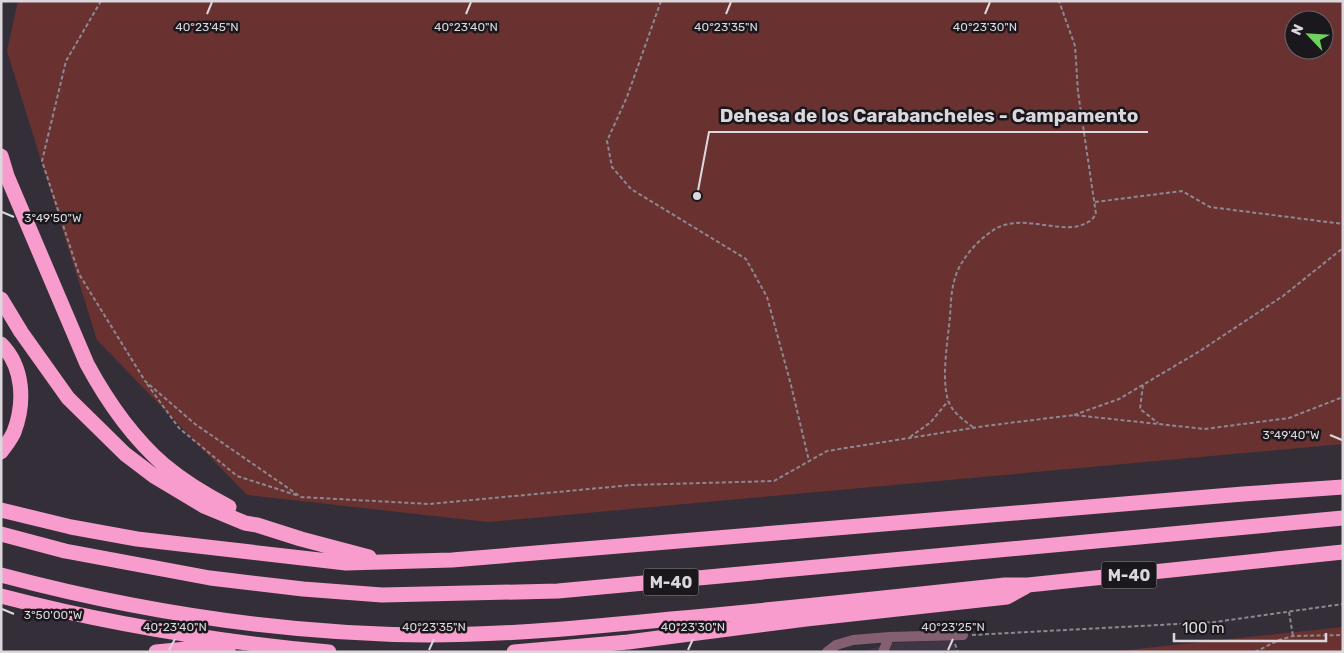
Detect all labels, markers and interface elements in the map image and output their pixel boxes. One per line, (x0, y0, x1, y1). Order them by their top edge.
north arrow (1284, 10, 1334, 60)
text: 40°23'45"N (175, 20, 239, 34)
text: 40°23'40"N (434, 20, 498, 34)
text: 40°23'35"N (694, 20, 758, 34)
text: 40°23'30"N (953, 20, 1017, 34)
text: N (1288, 22, 1308, 38)
callout: Dehesa de los Carabancheles - Campamento (709, 98, 1148, 132)
text: Dehesa de los Carabancheles - Campamento (720, 104, 1138, 127)
text: 3°49'50"W (24, 211, 82, 225)
text: 3°49'40"W (1263, 428, 1320, 442)
road number: M-40 (1102, 562, 1156, 588)
road number: M-40 (644, 568, 698, 596)
text: 3°50'00"W (24, 608, 83, 622)
scale bar (1174, 610, 1326, 642)
text: 100 m (1182, 619, 1224, 637)
text: 40°23'40"N (143, 620, 207, 634)
text: 40°23'35"N (402, 620, 466, 634)
text: 40°23'30"N (661, 620, 725, 634)
text: 40°23'25"N (921, 620, 985, 634)

